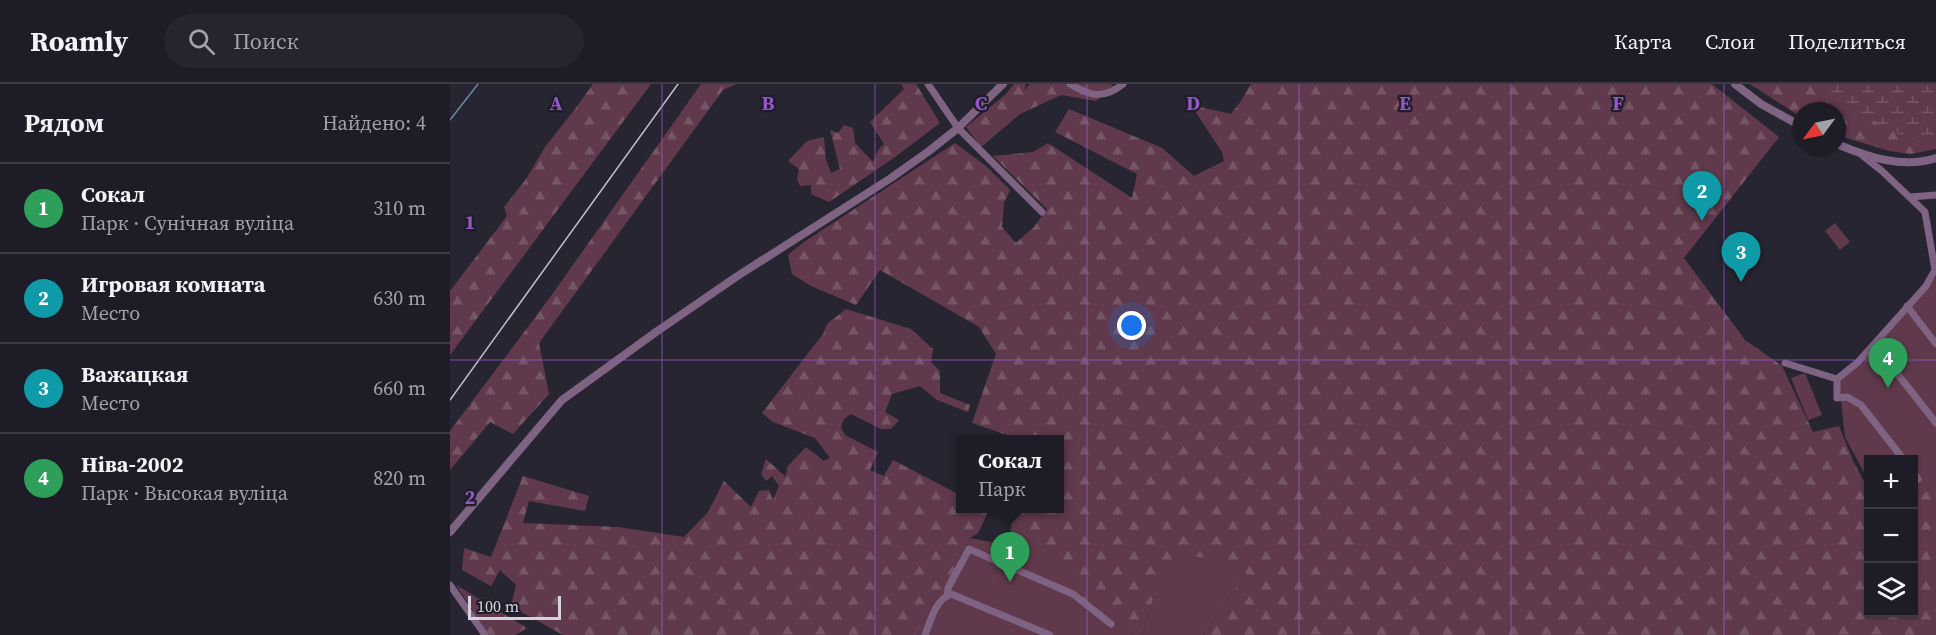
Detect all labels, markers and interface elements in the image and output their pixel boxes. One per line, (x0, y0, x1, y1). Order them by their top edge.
search box (164, 14, 584, 68)
text: Roamly (30, 22, 128, 60)
icon: search (185, 25, 218, 58)
text: Поиск (233, 26, 299, 56)
text: Карта (1614, 27, 1672, 56)
text: Слои (1705, 27, 1755, 56)
text: Поделиться (1788, 27, 1906, 56)
text: A (549, 89, 563, 117)
text: B (761, 89, 775, 117)
text: C (975, 89, 987, 117)
text: D (1186, 89, 1200, 117)
text: E (1399, 89, 1411, 117)
text: F (1612, 89, 1624, 117)
north arrow (1792, 102, 1846, 156)
text: Рядом (24, 105, 104, 141)
text: Найдено: 4 (322, 109, 426, 137)
pin: 2 (1682, 172, 1722, 221)
text: Сокал (81, 179, 145, 209)
text: 1 (38, 194, 49, 222)
text: 310 m (373, 194, 426, 222)
text: 1 (465, 208, 475, 236)
text: Парк · Сунічная вуліца (81, 209, 294, 237)
pin: 3 (1722, 232, 1760, 282)
text: Игровая комната (81, 269, 265, 299)
text: 2 (38, 284, 49, 312)
text: 630 m (373, 284, 426, 312)
text: Место (81, 299, 140, 327)
your location (1117, 311, 1146, 340)
pin: 4 (1868, 338, 1908, 388)
text: Важацкая (81, 359, 188, 389)
text: 3 (38, 374, 49, 402)
text: 660 m (373, 374, 426, 402)
text: Место (81, 389, 140, 417)
popup (956, 435, 1064, 513)
text: Сокал (978, 445, 1042, 475)
text: Ніва-2002 (81, 449, 184, 479)
map controls (1864, 455, 1918, 617)
button: + (1864, 455, 1918, 509)
text: 4 (38, 464, 49, 492)
text: 820 m (373, 464, 426, 492)
text: Парк (978, 475, 1026, 503)
text: Парк · Высокая вуліца (81, 479, 288, 507)
text: 2 (465, 483, 476, 511)
button: − (1864, 509, 1918, 563)
pin: 1 (990, 532, 1030, 582)
button: layers (1864, 563, 1918, 617)
scale bar (468, 593, 561, 620)
text: 100 m (477, 595, 519, 617)

